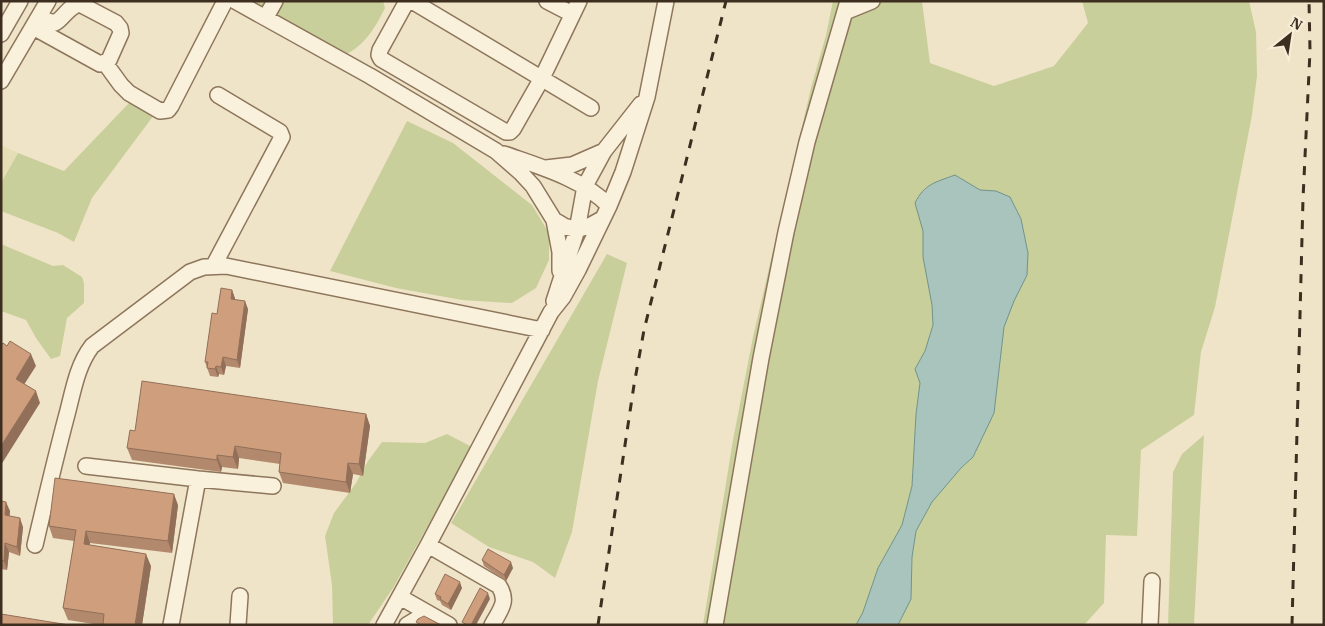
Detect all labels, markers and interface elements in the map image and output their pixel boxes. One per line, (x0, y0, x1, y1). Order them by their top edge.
north arrow (1265, 10, 1315, 60)
text: N (1287, 13, 1306, 34)

